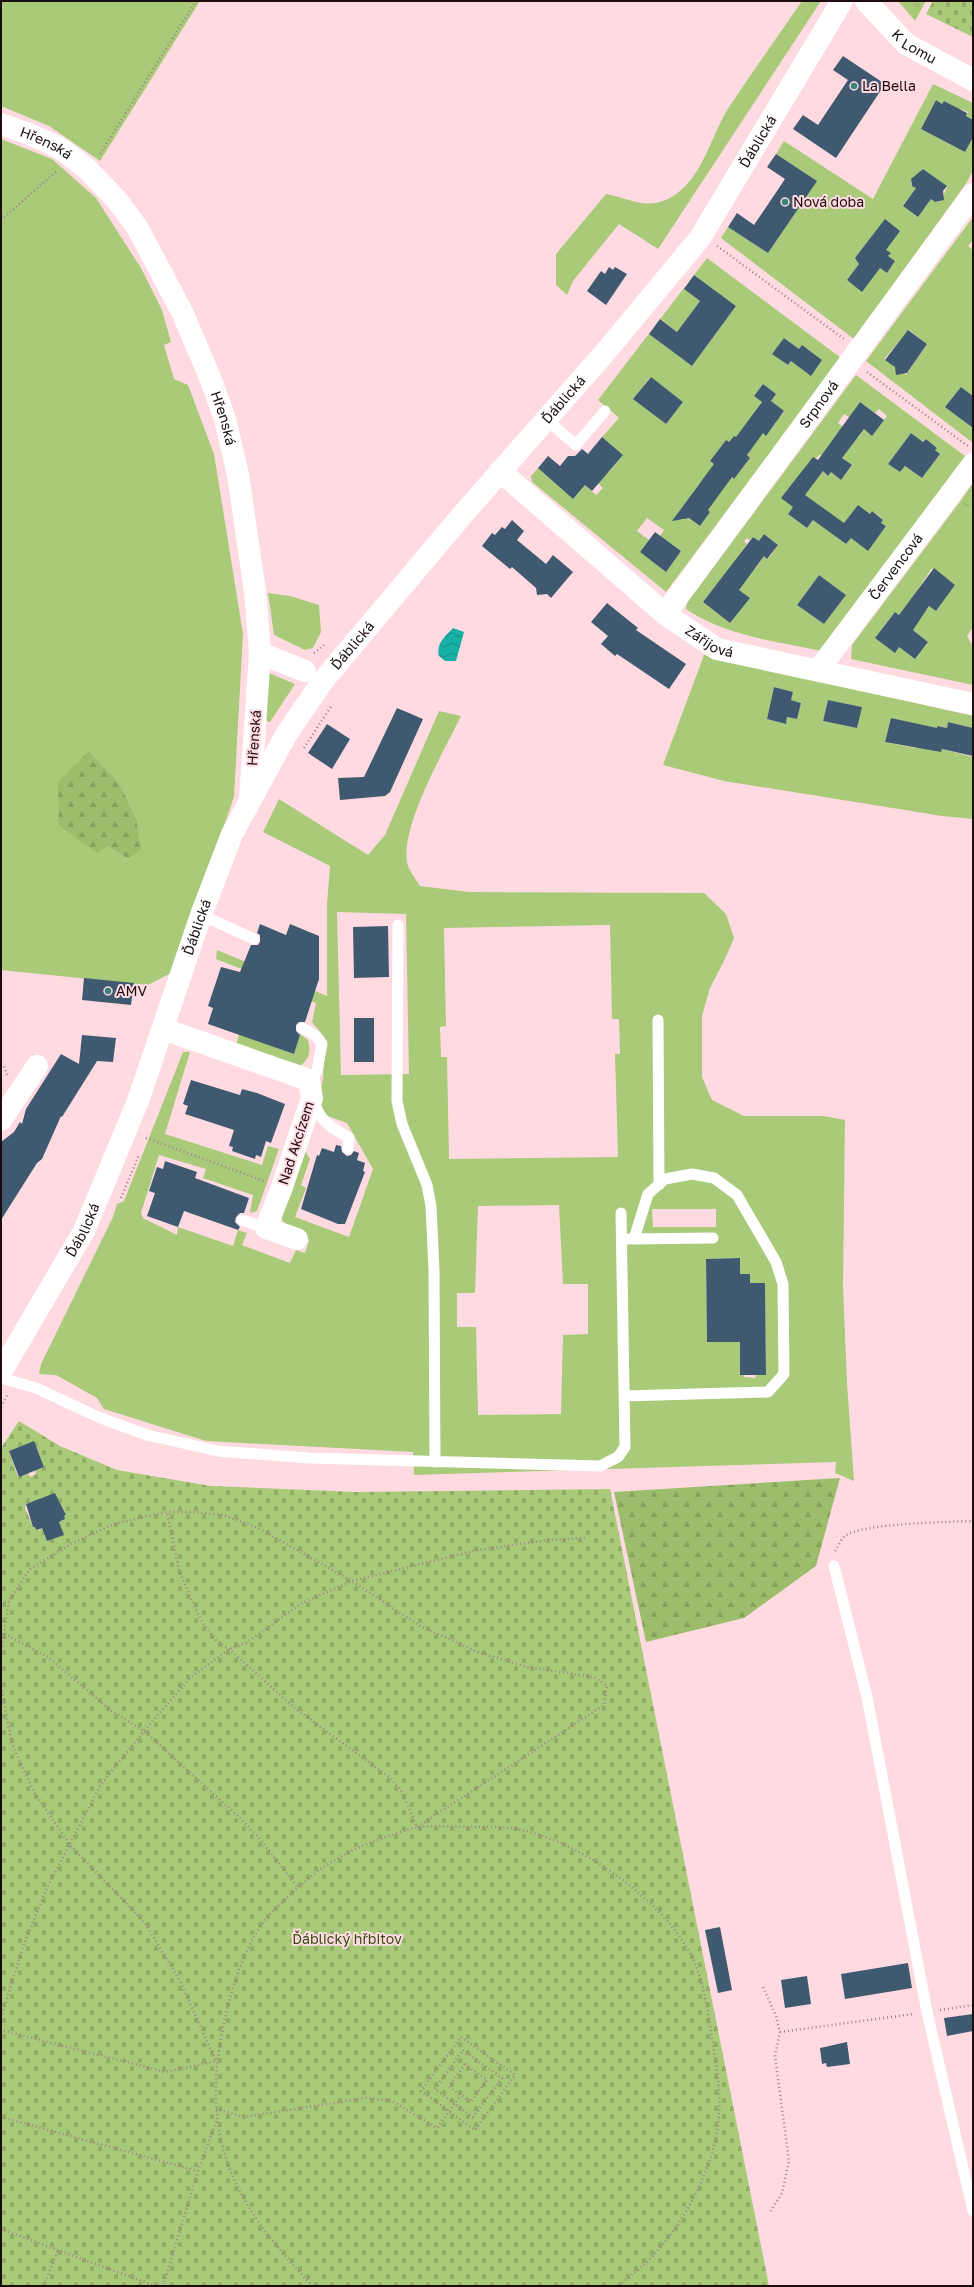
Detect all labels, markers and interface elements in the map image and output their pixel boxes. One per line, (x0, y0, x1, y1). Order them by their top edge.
street label: K Lomu (889, 26, 940, 67)
place label: La Bella (862, 77, 916, 94)
marker: La Bella (849, 81, 859, 91)
street label: Ďáblická (735, 112, 780, 170)
street label: Hřenská (18, 123, 76, 162)
place label: Nová doba (793, 193, 864, 210)
marker: Nová doba (780, 197, 790, 207)
street label: Ďáblická (538, 372, 589, 427)
street label: Srpnová (795, 377, 842, 431)
street label: Hřenská (208, 388, 240, 447)
street label: Červencová (865, 530, 926, 603)
street label: Ďáblická (327, 617, 377, 673)
street label: Zářijová (682, 621, 735, 660)
street label: Hřenská (243, 709, 264, 766)
street label: Ďáblická (179, 897, 214, 957)
place label: AMV (116, 982, 147, 999)
marker: AMV (103, 986, 113, 996)
street label: Nad Akcízem (274, 1099, 317, 1187)
street label: Ďáblická (62, 1200, 103, 1260)
park label: Ďáblický hřbitov (292, 1930, 402, 1947)

